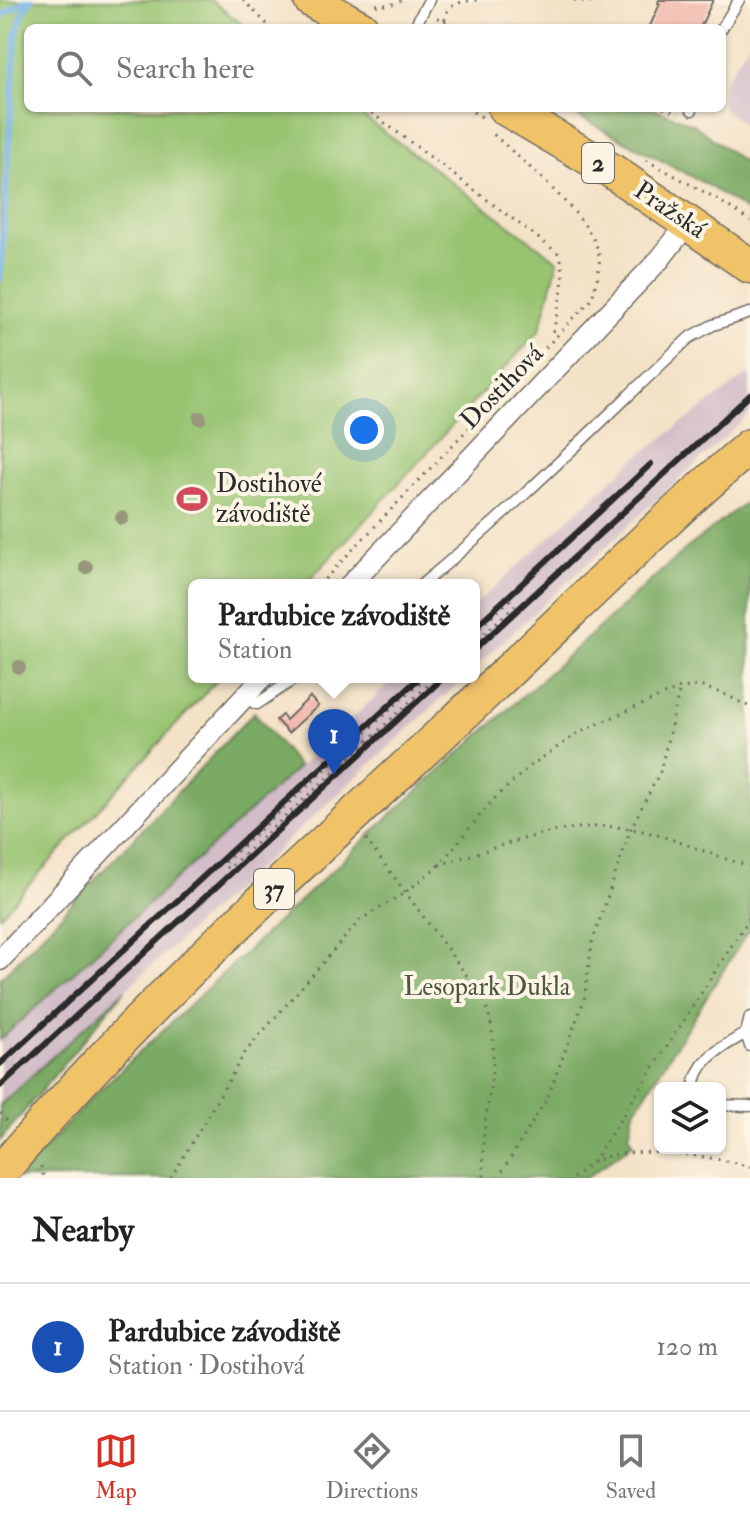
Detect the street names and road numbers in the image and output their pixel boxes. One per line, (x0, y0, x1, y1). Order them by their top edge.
road number: 2 (582, 143, 614, 183)
street label: Pražská (628, 174, 712, 246)
street label: Dostihová (454, 338, 550, 436)
road number: 37 (254, 869, 294, 909)

